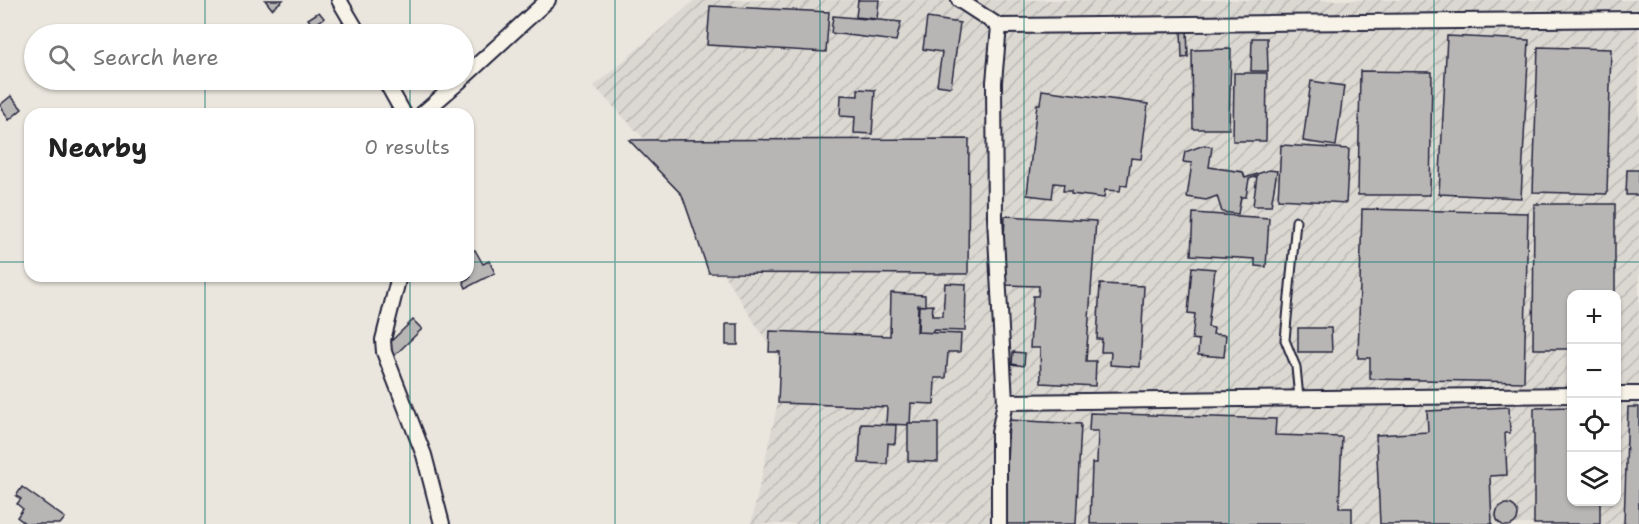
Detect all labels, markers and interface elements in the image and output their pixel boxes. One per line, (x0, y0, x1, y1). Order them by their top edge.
search box (24, 24, 474, 90)
icon: search (45, 41, 78, 74)
text: Search here (93, 43, 219, 72)
text: Nearby (48, 130, 147, 165)
text: 0 results (364, 134, 450, 160)
map controls (1567, 290, 1621, 506)
button: + (1567, 290, 1621, 344)
button: − (1567, 344, 1621, 398)
button: locate (1567, 398, 1621, 452)
button: layers (1567, 452, 1621, 506)

